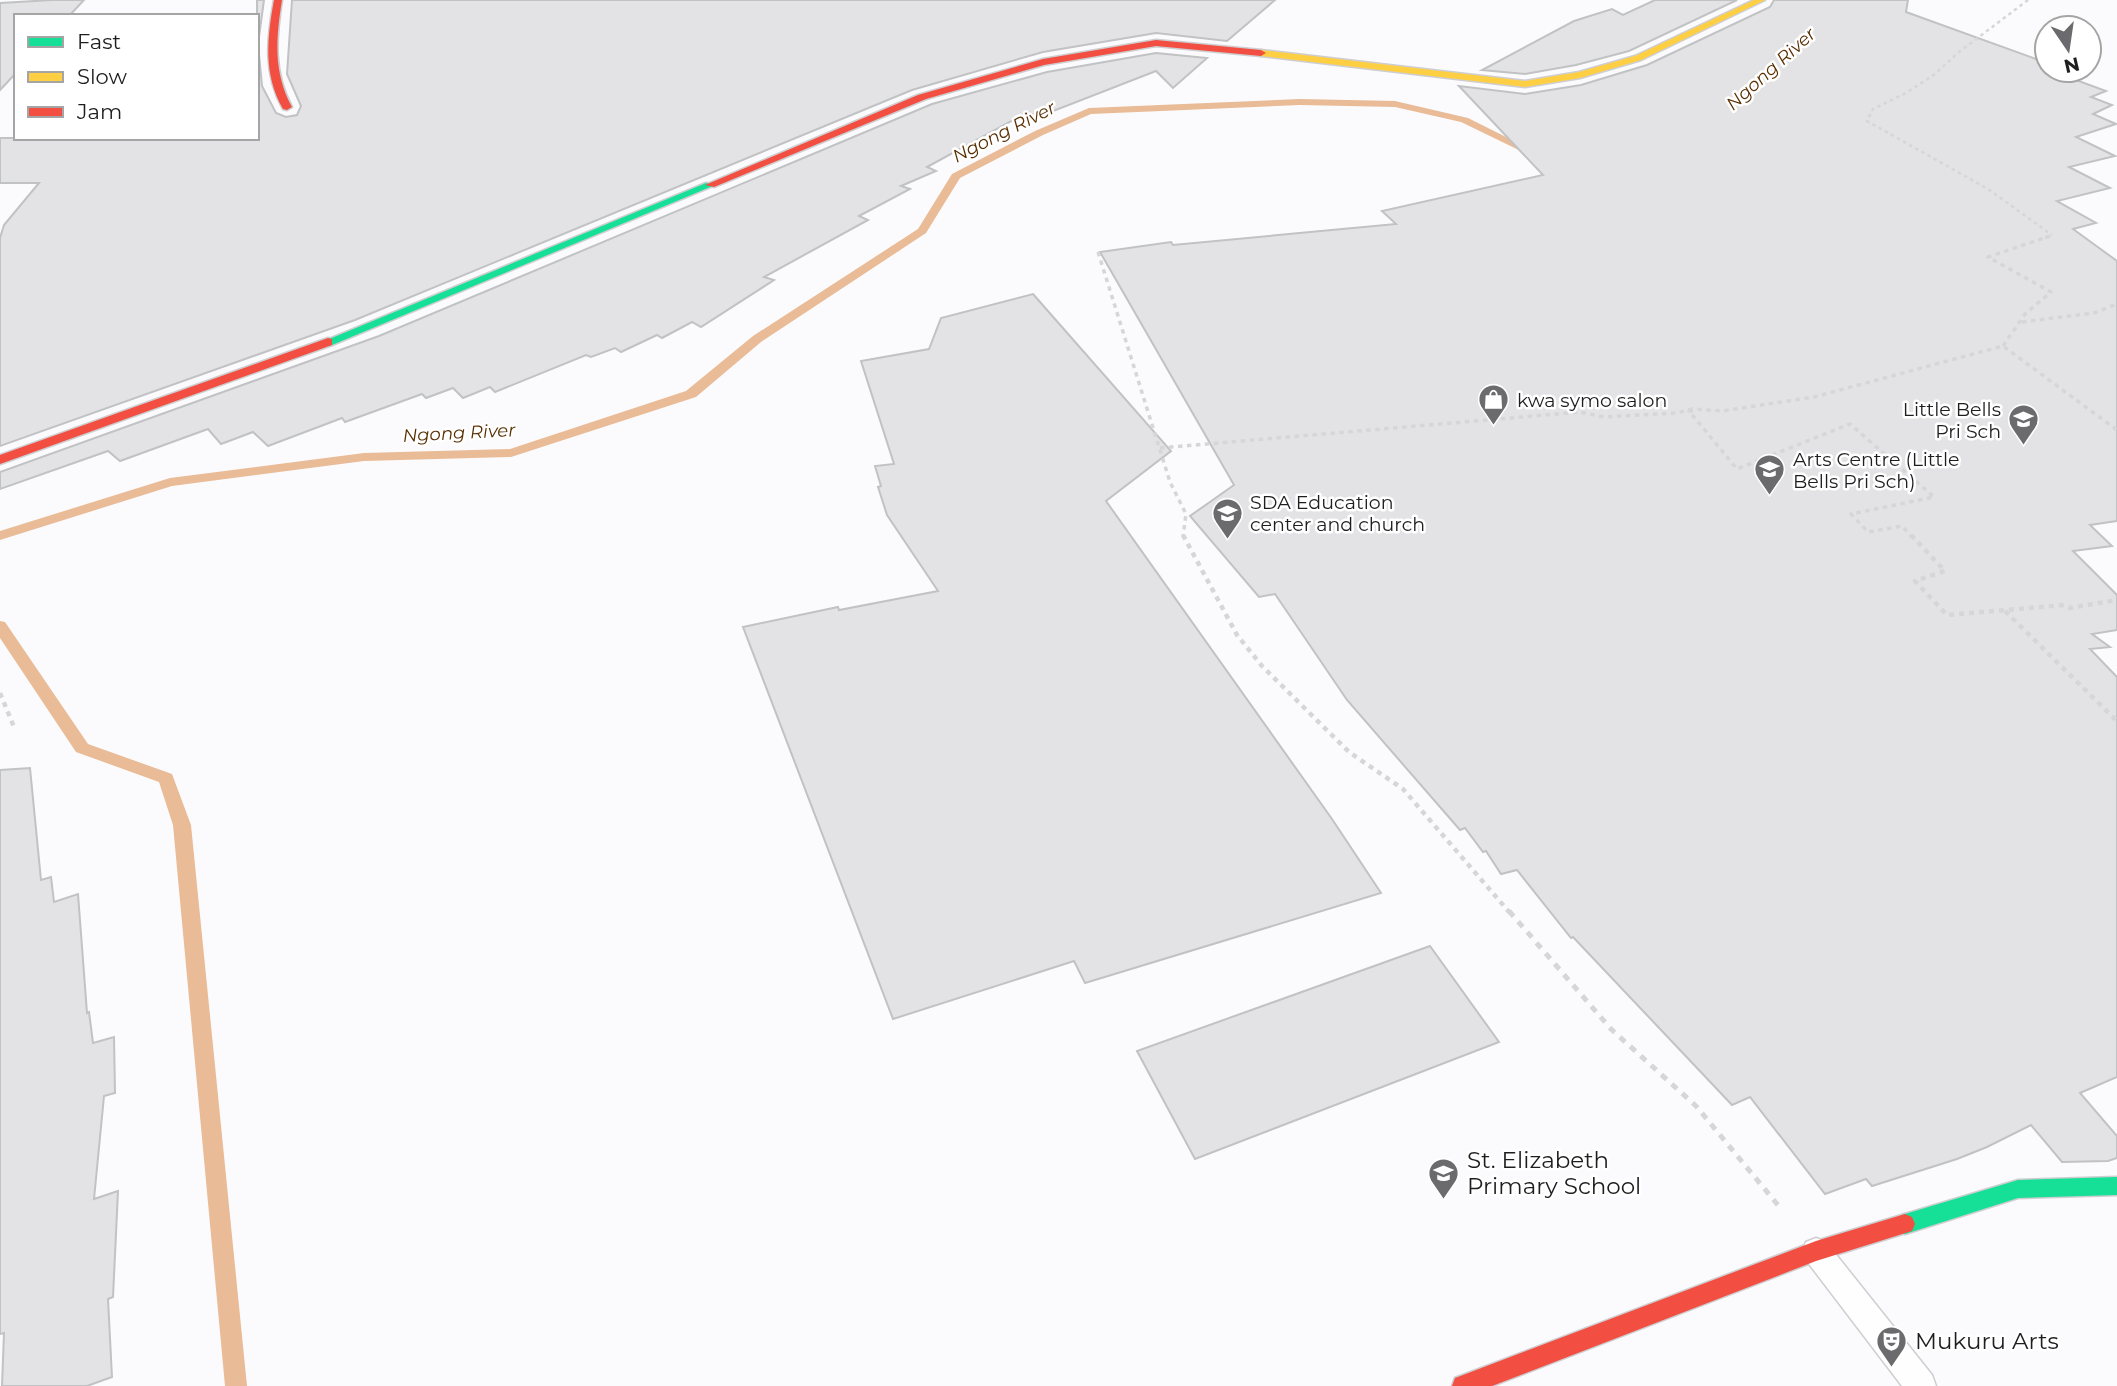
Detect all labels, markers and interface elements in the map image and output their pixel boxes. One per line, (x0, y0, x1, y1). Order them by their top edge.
legend (14, 14, 259, 140)
north arrow (2033, 14, 2103, 84)
water label: Ngong River (1722, 23, 1821, 115)
text: Fast (77, 29, 121, 54)
text: N (2062, 52, 2082, 78)
text: Slow (77, 64, 127, 89)
water label: Ngong River (949, 96, 1060, 167)
text: Jam (76, 99, 122, 124)
shop icon: kwa symo salon (1477, 383, 1511, 427)
place label: kwa symo salon (1517, 389, 1667, 412)
place label: Little Bells Pri Sch (1903, 398, 2001, 443)
school or university icon: Little Bells Pri Sch (2007, 403, 2041, 447)
water label: Ngong River (402, 419, 517, 447)
place label: Arts Centre (Little Bells Pri Sch) (1793, 448, 1960, 493)
school or university icon: Arts Centre (Little Bells Pri Sch) (1753, 453, 1787, 497)
place label: SDA Education center and church (1250, 491, 1425, 536)
school or university icon: SDA Education center and church (1210, 496, 1244, 540)
place label: St. Elizabeth Primary School (1467, 1146, 1641, 1200)
school or university icon: St. Elizabeth Primary School (1427, 1156, 1461, 1200)
theatre icon: Mukuru Arts (1875, 1324, 1909, 1368)
place label: Mukuru Arts (1915, 1327, 2059, 1355)

